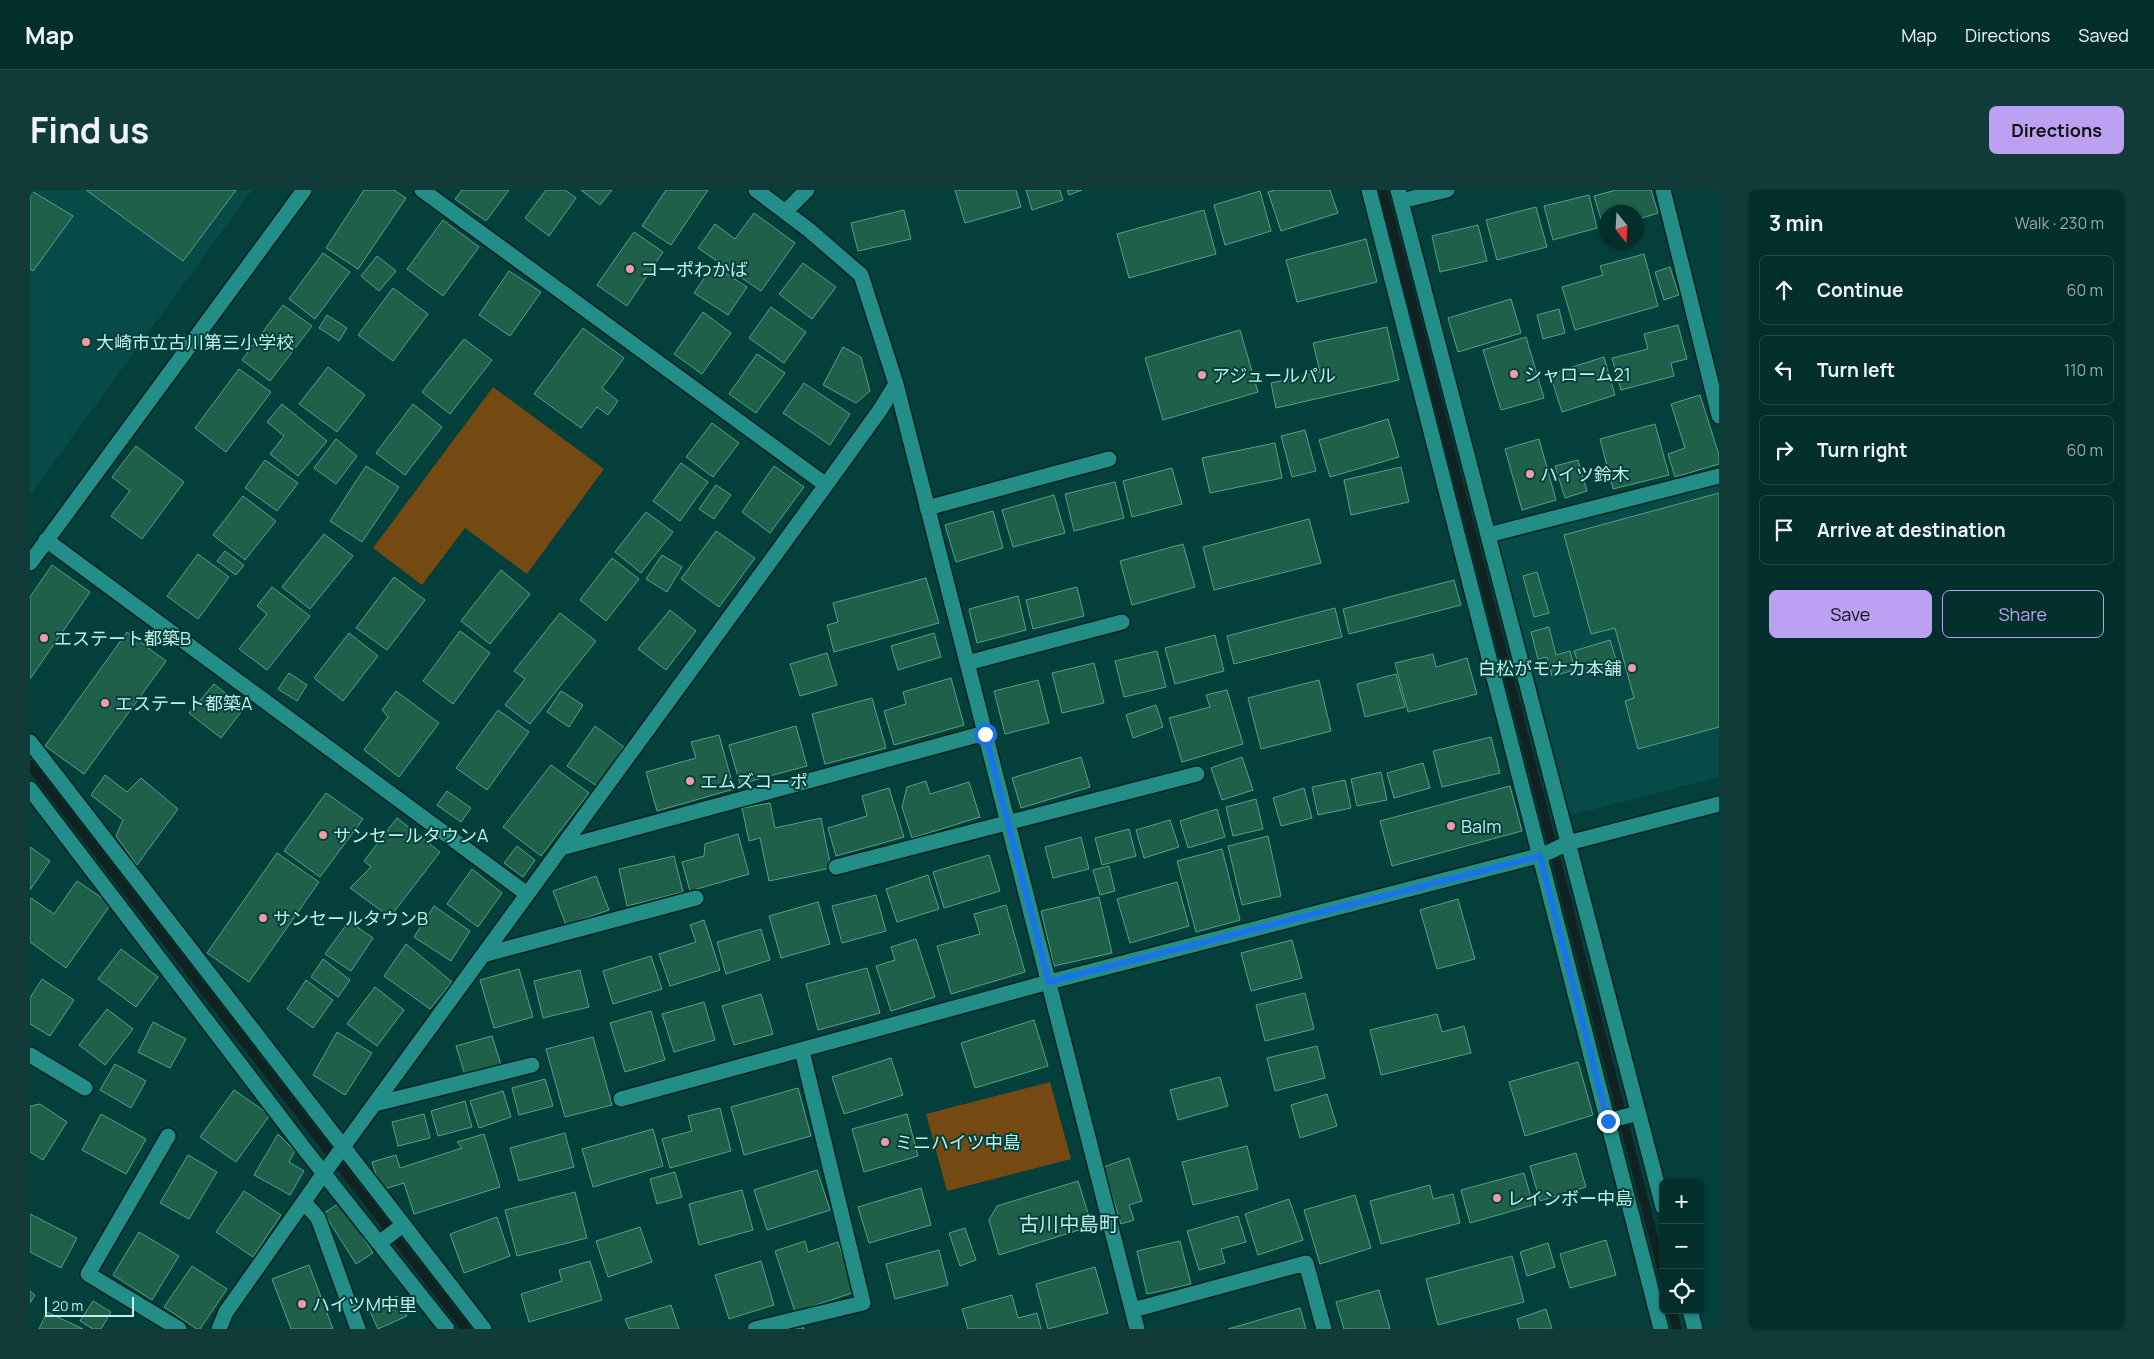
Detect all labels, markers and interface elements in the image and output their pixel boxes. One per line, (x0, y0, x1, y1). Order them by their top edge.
text: Map (25, 18, 74, 51)
text: Map (1901, 23, 1937, 47)
text: Directions (1965, 23, 2050, 47)
text: Saved (2078, 23, 2129, 47)
text: Find us (30, 106, 149, 154)
button: Directions (1989, 106, 2124, 154)
north arrow (1599, 205, 1644, 250)
text: 3 min (1769, 209, 1823, 237)
text: Walk · 230 m (2015, 212, 2104, 234)
place label: コーポわかば (640, 257, 748, 281)
marker: コーポわかば (624, 263, 636, 275)
icon: ahead (1770, 276, 1798, 304)
text: Continue (1817, 277, 1903, 303)
text: 60 m (2067, 279, 2103, 301)
place label: 大崎市立古川第三小学校 (96, 330, 294, 354)
marker: 大崎市立古川第三小学校 (80, 336, 92, 348)
icon: left (1770, 356, 1798, 384)
text: Turn left (1817, 357, 1895, 383)
text: 110 m (2064, 359, 2103, 381)
place label: シャローム21 (1524, 362, 1631, 386)
place label: アジュールパル (1212, 363, 1336, 387)
marker: シャローム21 (1508, 368, 1520, 380)
marker: アジュールパル (1196, 369, 1208, 381)
icon: right (1770, 436, 1798, 464)
text: Turn right (1817, 437, 1907, 463)
text: 60 m (2067, 439, 2103, 461)
place label: ハイツ鈴木 (1540, 462, 1630, 486)
marker: ハイツ鈴木 (1524, 468, 1536, 480)
icon: arrive (1770, 516, 1798, 544)
text: Arrive at destination (1817, 517, 2006, 543)
button: Save (1769, 590, 1932, 638)
button: Share (1942, 590, 2104, 638)
place label: エステート都築B (54, 626, 191, 650)
marker: エステート都築B (38, 632, 50, 644)
place label: 白松がモナカ本舗 (1478, 656, 1622, 680)
marker: 白松がモナカ本舗 (1626, 662, 1638, 674)
place label: エステート都築A (115, 691, 253, 715)
marker: エステート都築A (99, 697, 111, 709)
route start (974, 723, 997, 746)
place label: エムズコーポ (700, 769, 808, 793)
marker: エムズコーポ (684, 775, 696, 787)
place label: Balm (1461, 814, 1502, 838)
marker: Balm (1445, 820, 1457, 832)
place label: サンセールタウンA (333, 823, 489, 847)
marker: サンセールタウンA (317, 829, 329, 841)
place label: サンセールタウンB (273, 906, 428, 930)
marker: サンセールタウンB (257, 912, 269, 924)
route end (1597, 1110, 1620, 1133)
place label: ミニハイツ中島 (895, 1130, 1021, 1154)
marker: ミニハイツ中島 (879, 1136, 891, 1148)
map controls (1659, 1179, 1704, 1314)
button: + (1659, 1179, 1704, 1224)
place label: レインボー中島 (1507, 1186, 1633, 1210)
marker: レインボー中島 (1491, 1192, 1503, 1204)
district label: 古川中島町 (1019, 1210, 1119, 1237)
button: − (1659, 1224, 1704, 1269)
button: locate (1659, 1269, 1704, 1314)
place label: ハイツM中里 (312, 1292, 417, 1316)
scale bar (45, 1294, 134, 1317)
text: 20 m (52, 1296, 83, 1315)
marker: ハイツM中里 (296, 1298, 308, 1310)

